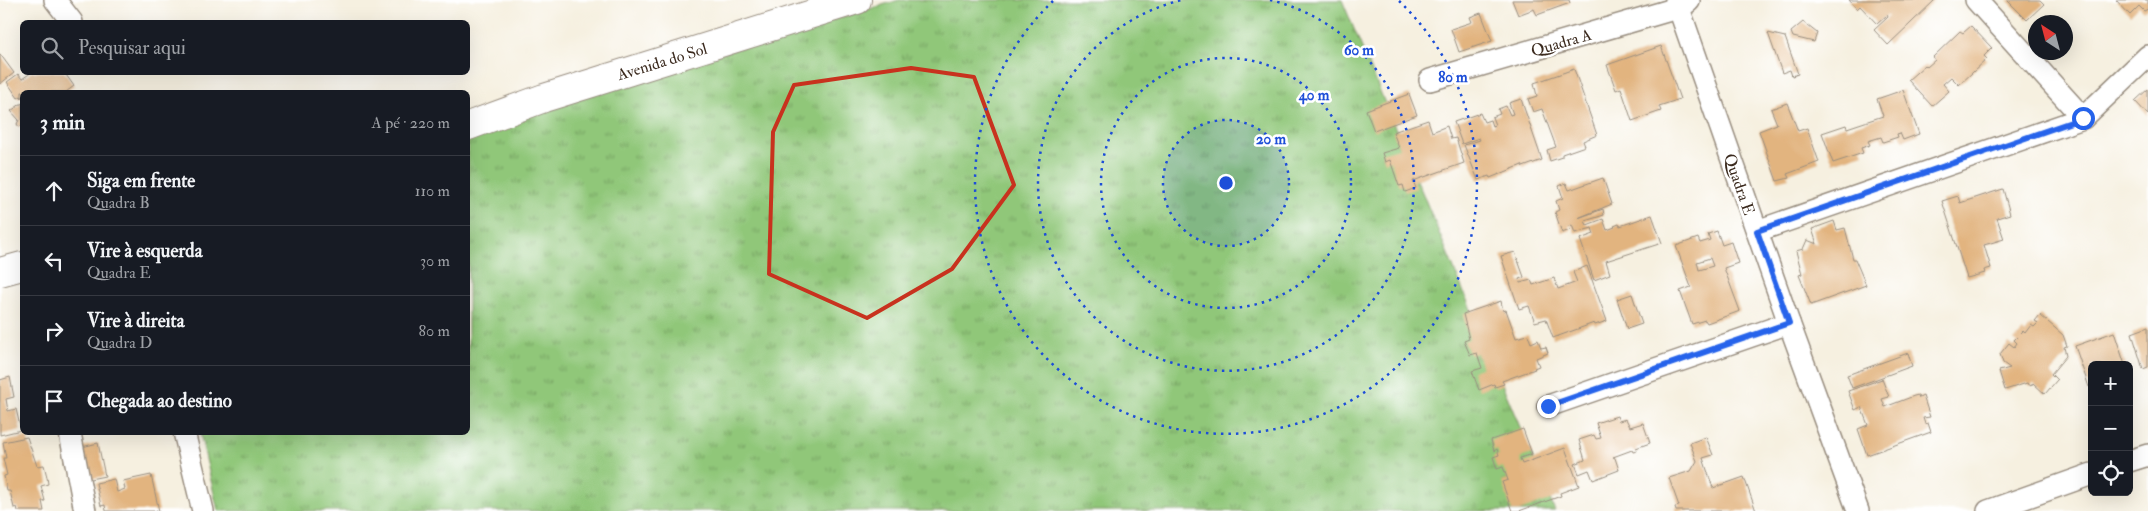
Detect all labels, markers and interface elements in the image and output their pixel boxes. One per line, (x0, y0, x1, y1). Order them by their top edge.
north arrow (2028, 15, 2073, 60)
search box (20, 20, 470, 75)
street label: Quadra A (1529, 25, 1594, 61)
icon: search (38, 34, 66, 62)
text: Pesquisar aqui (78, 36, 186, 60)
street label: Avenida do Sol (614, 39, 710, 85)
text: 60 m (1344, 41, 1374, 60)
text: 80 m (1438, 68, 1468, 87)
text: 40 m (1298, 86, 1330, 105)
route start (2072, 107, 2095, 130)
text: 3 min (40, 109, 85, 136)
text: A pé · 220 m (372, 113, 450, 133)
text: 20 m (1256, 130, 1286, 149)
street label: Quadra E (1719, 151, 1759, 218)
text: Siga em frente (87, 169, 195, 193)
centre of rings (1217, 174, 1235, 192)
icon: ahead (40, 177, 68, 205)
text: 110 m (415, 181, 450, 201)
text: Quadra B (87, 193, 150, 213)
text: Vire à esquerda (87, 239, 202, 263)
icon: left (40, 247, 68, 275)
text: 30 m (420, 251, 450, 271)
text: Quadra E (87, 263, 151, 283)
text: Vire à direita (87, 309, 184, 333)
icon: right (40, 317, 68, 345)
text: 80 m (419, 321, 450, 341)
text: Quadra D (87, 333, 152, 353)
map controls (2088, 361, 2133, 496)
button: + (2088, 361, 2133, 406)
icon: arrive (40, 387, 68, 415)
text: Chegada ao destino (87, 389, 232, 413)
route end (1537, 395, 1560, 418)
button: − (2088, 406, 2133, 451)
button: locate (2088, 451, 2133, 496)

